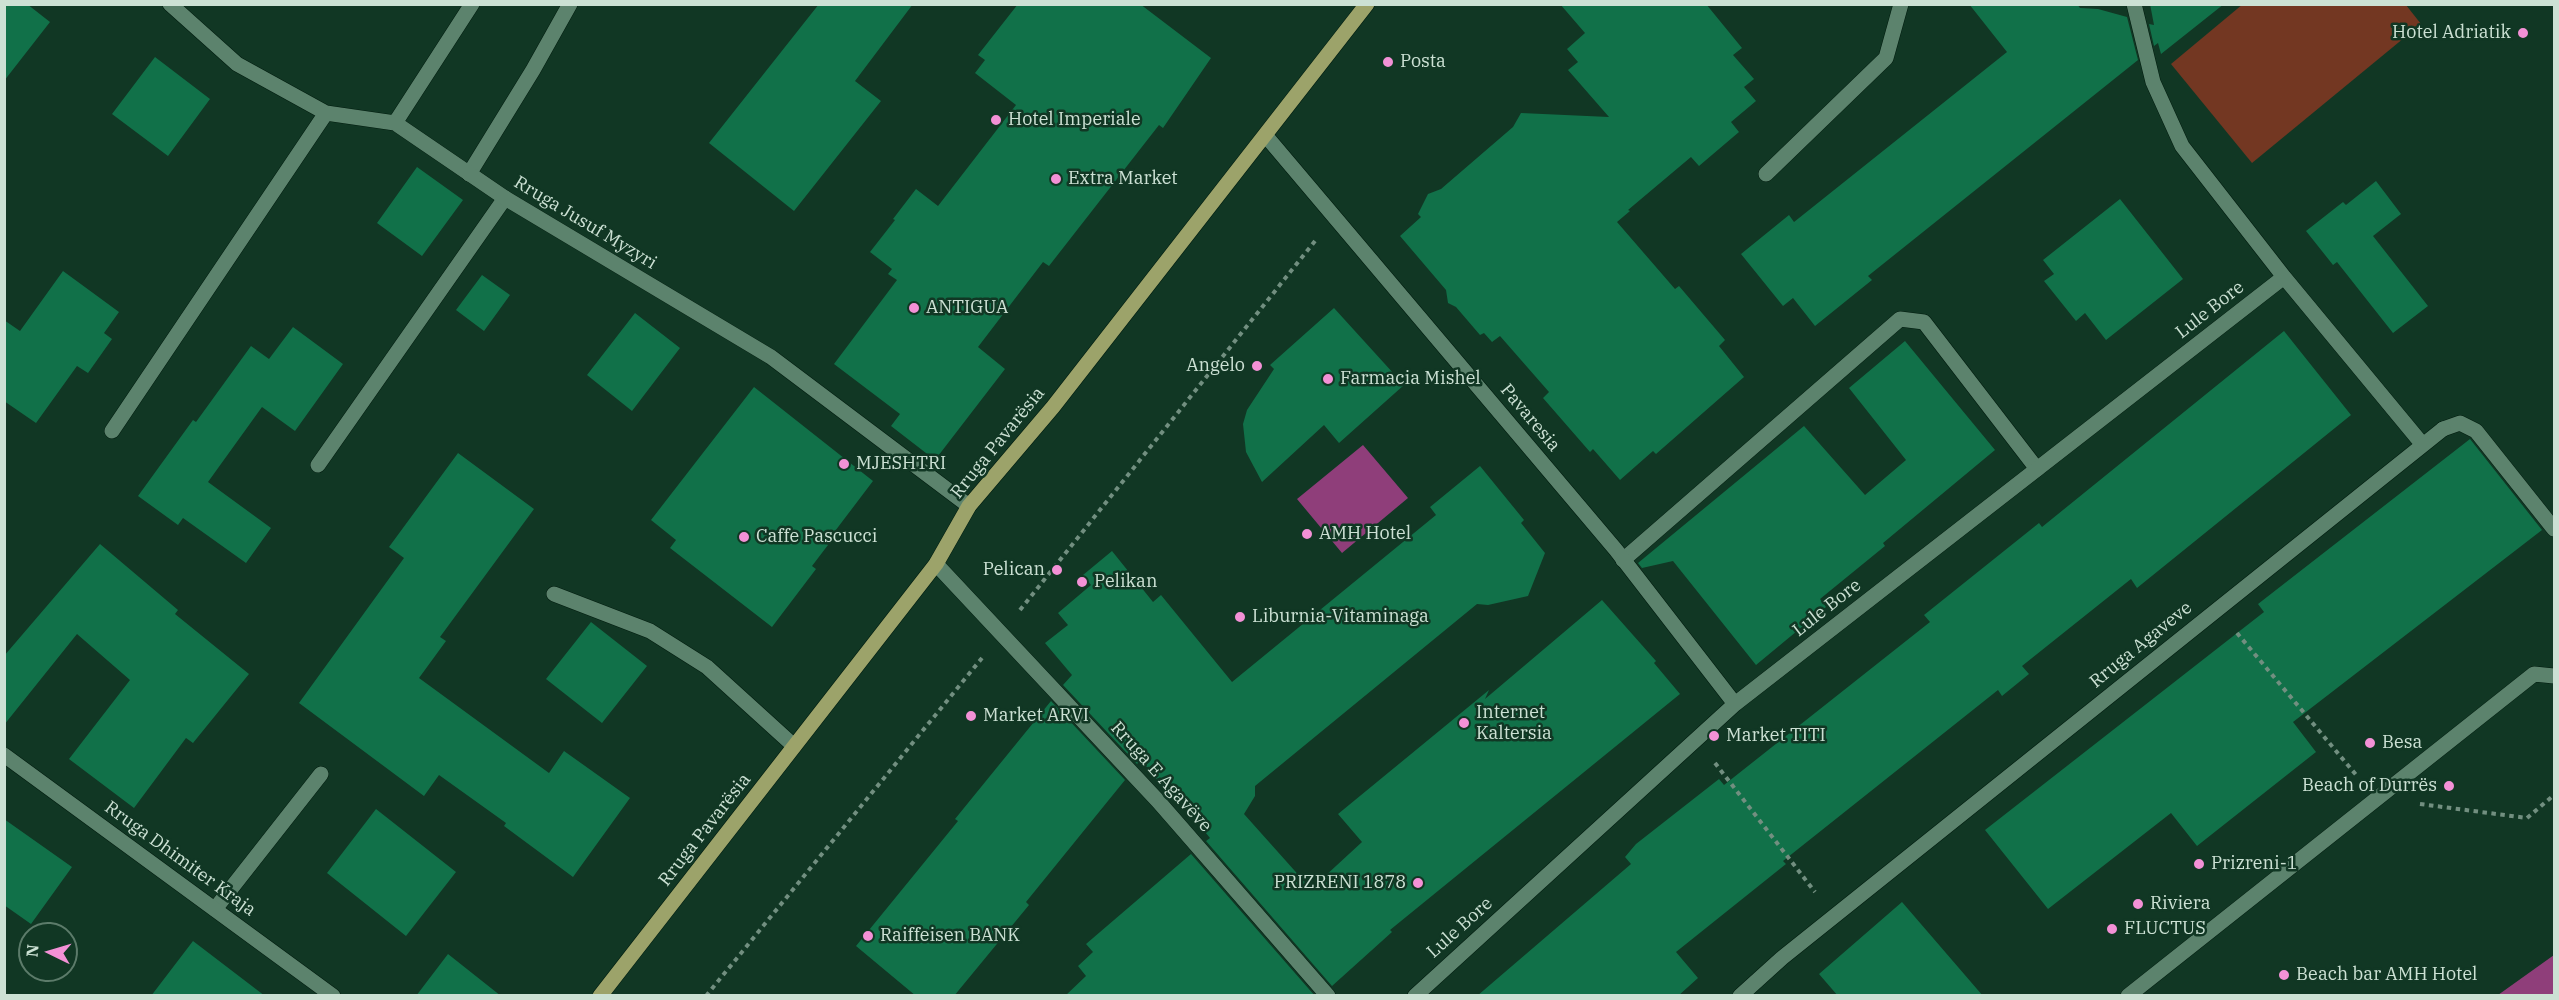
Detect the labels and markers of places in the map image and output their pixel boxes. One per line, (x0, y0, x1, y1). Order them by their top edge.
place label: Hotel Adriatik (2392, 22, 2511, 44)
marker: Hotel Adriatik (2516, 26, 2530, 40)
place label: Posta (1400, 51, 1446, 73)
marker: Posta (1381, 55, 1395, 69)
place label: Hotel Imperiale (1008, 109, 1141, 131)
marker: Hotel Imperiale (989, 113, 1003, 127)
place label: Extra Market (1068, 168, 1178, 190)
marker: Extra Market (1049, 172, 1063, 186)
place label: ANTIGUA (926, 297, 1008, 319)
marker: ANTIGUA (907, 301, 921, 315)
place label: Angelo (1186, 355, 1245, 377)
marker: Angelo (1250, 359, 1264, 373)
place label: Farmacia Mishel (1340, 368, 1481, 390)
marker: Farmacia Mishel (1321, 372, 1335, 386)
place label: MJESHTRI (856, 453, 946, 475)
marker: MJESHTRI (837, 457, 851, 471)
place label: AMH Hotel (1319, 523, 1411, 545)
place label: Caffe Pascucci (756, 526, 877, 548)
marker: AMH Hotel (1300, 527, 1314, 541)
marker: Caffe Pascucci (737, 530, 751, 544)
place label: Pelican (983, 559, 1045, 581)
marker: Pelican (1050, 563, 1064, 577)
place label: Pelikan (1094, 571, 1157, 593)
marker: Pelikan (1075, 575, 1089, 589)
place label: Liburnia-Vitaminaga (1252, 606, 1429, 628)
marker: Liburnia-Vitaminaga (1233, 610, 1247, 624)
place label: Internet Kaltersia (1476, 702, 1552, 744)
place label: Market ARVI (983, 705, 1089, 727)
marker: Market ARVI (964, 709, 978, 723)
marker: Internet Kaltersia (1457, 716, 1471, 730)
place label: Market TITI (1726, 725, 1826, 747)
marker: Market TITI (1707, 729, 1721, 743)
place label: Besa (2382, 732, 2422, 754)
marker: Besa (2363, 736, 2377, 750)
place label: Beach of Durrës (2302, 775, 2437, 797)
marker: Beach of Durrës (2442, 779, 2456, 793)
place label: Prizreni-1 (2211, 853, 2298, 875)
marker: Prizreni-1 (2192, 857, 2206, 871)
place label: PRIZRENI 1878 (1274, 872, 1406, 894)
marker: PRIZRENI 1878 (1411, 876, 1425, 890)
place label: Riviera (2150, 893, 2210, 915)
marker: Riviera (2131, 897, 2145, 911)
place label: FLUCTUS (2124, 918, 2206, 940)
marker: FLUCTUS (2105, 922, 2119, 936)
place label: Raiffeisen BANK (880, 925, 1020, 947)
marker: Raiffeisen BANK (861, 929, 875, 943)
place label: Beach bar AMH Hotel (2296, 964, 2477, 986)
marker: Beach bar AMH Hotel (2277, 968, 2291, 982)

